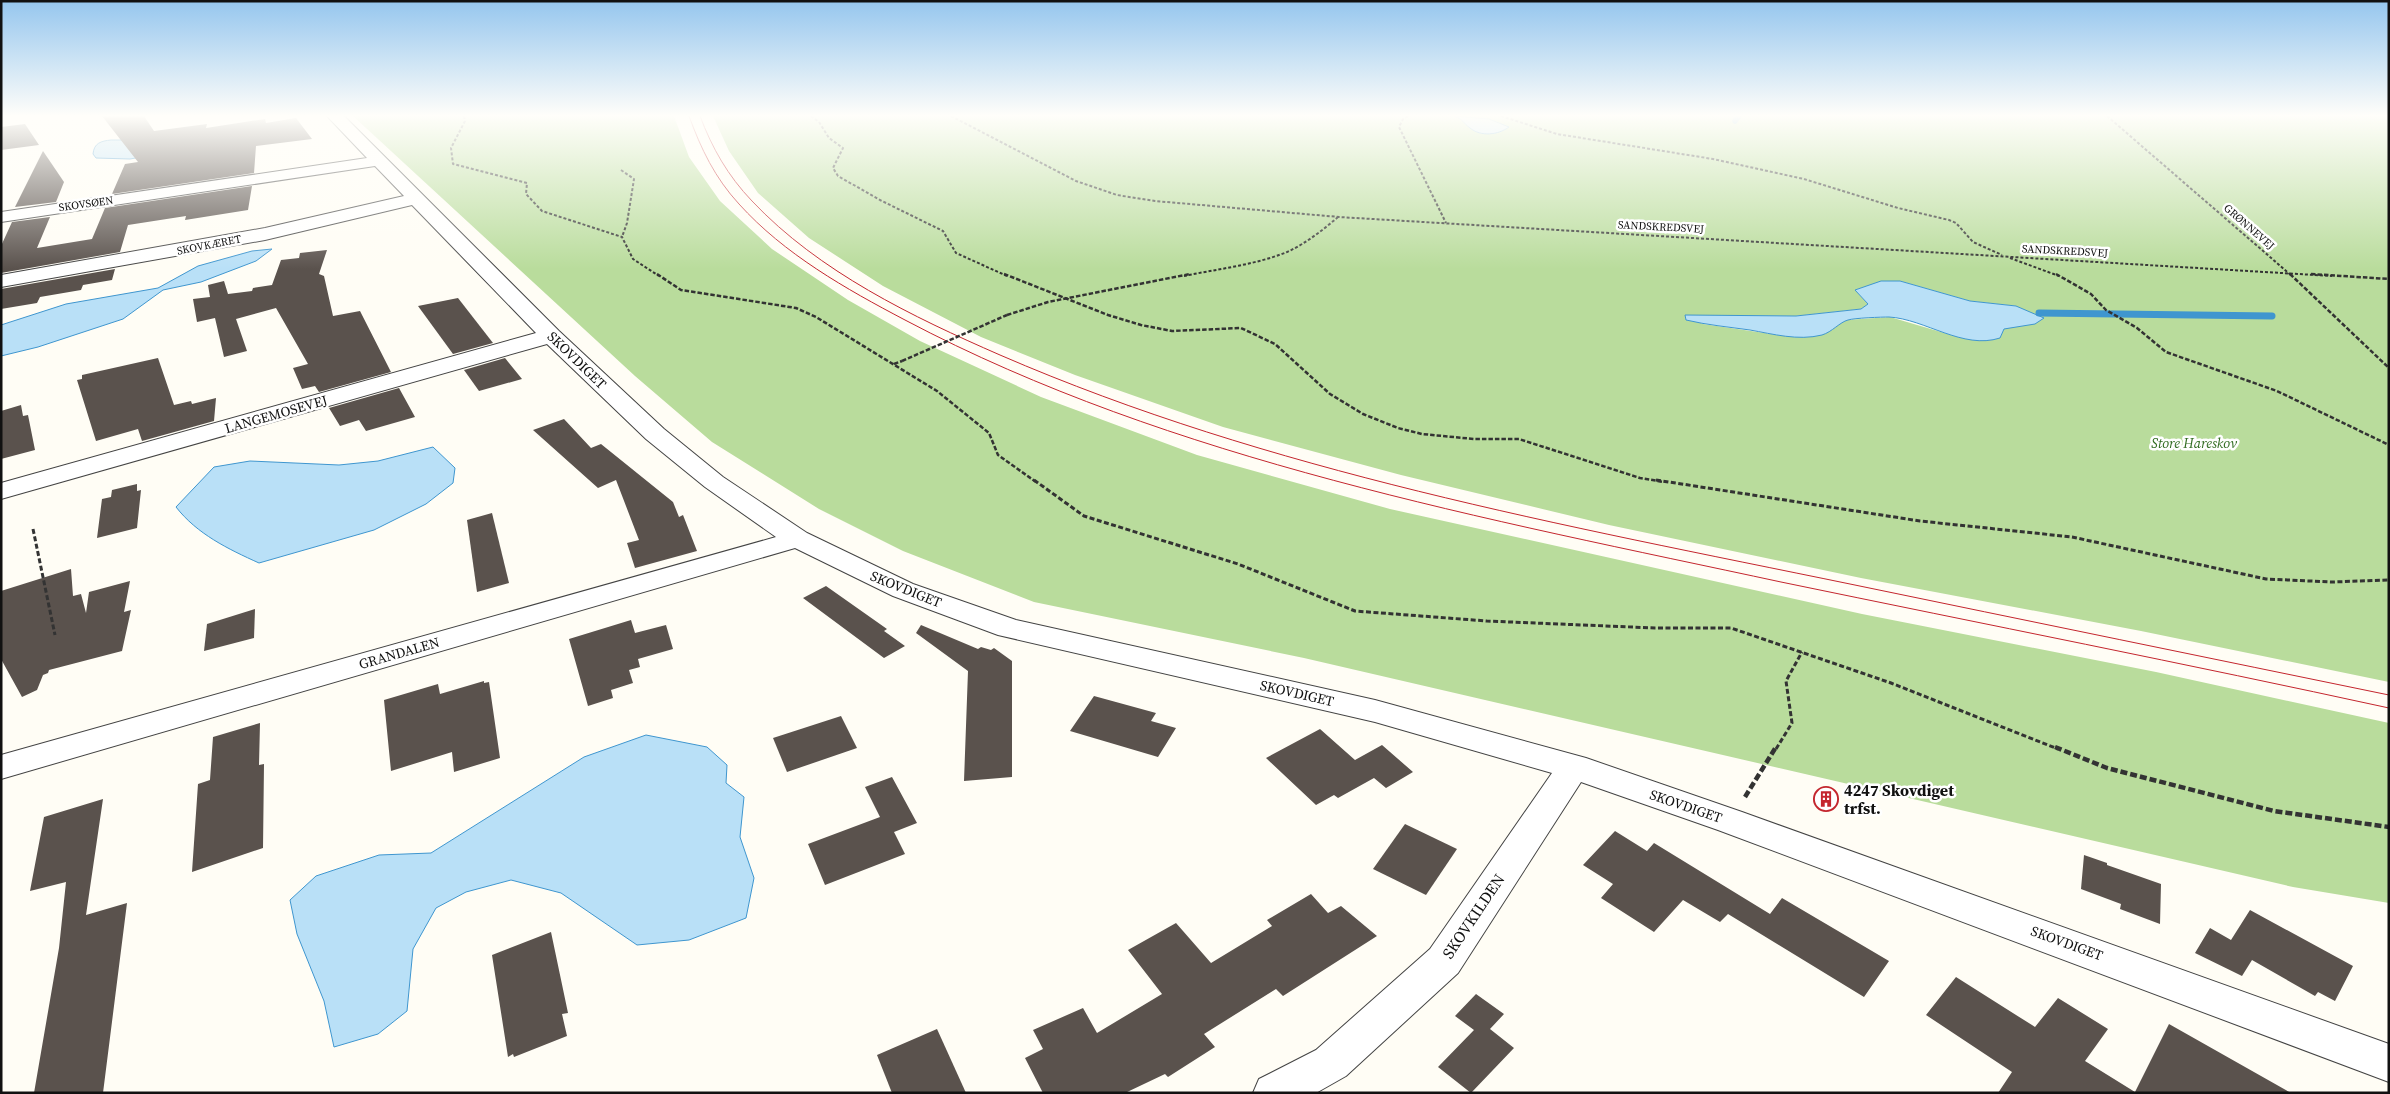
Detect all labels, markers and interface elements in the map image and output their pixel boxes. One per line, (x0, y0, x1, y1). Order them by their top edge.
street label: SKOVSØEN (58, 193, 114, 215)
street label: GRØNNEVEJ (2220, 201, 2278, 253)
street label: SANDSKREDSVEJ (1618, 217, 1704, 237)
street label: SKOVKÆRET (176, 231, 243, 259)
street label: SANDSKREDSVEJ (2022, 241, 2108, 261)
street label: SKOVDIGET (543, 327, 611, 394)
street label: LANGEMOSEVEJ (222, 390, 330, 438)
park label: Store Hareskov (2151, 433, 2237, 453)
street label: SKOVDIGET (867, 566, 945, 613)
street label: GRANDALEN (356, 632, 442, 674)
street label: SKOVDIGET (1258, 675, 1337, 711)
place label: 4247 Skovdiget trfst. (1844, 779, 1954, 819)
street label: SKOVDIGET (1647, 784, 1725, 828)
building icon: 4247 Skovdiget trfst. (1813, 786, 1839, 812)
street label: SKOVKILDEN (1437, 869, 1510, 963)
street label: SKOVDIGET (2028, 921, 2106, 965)

